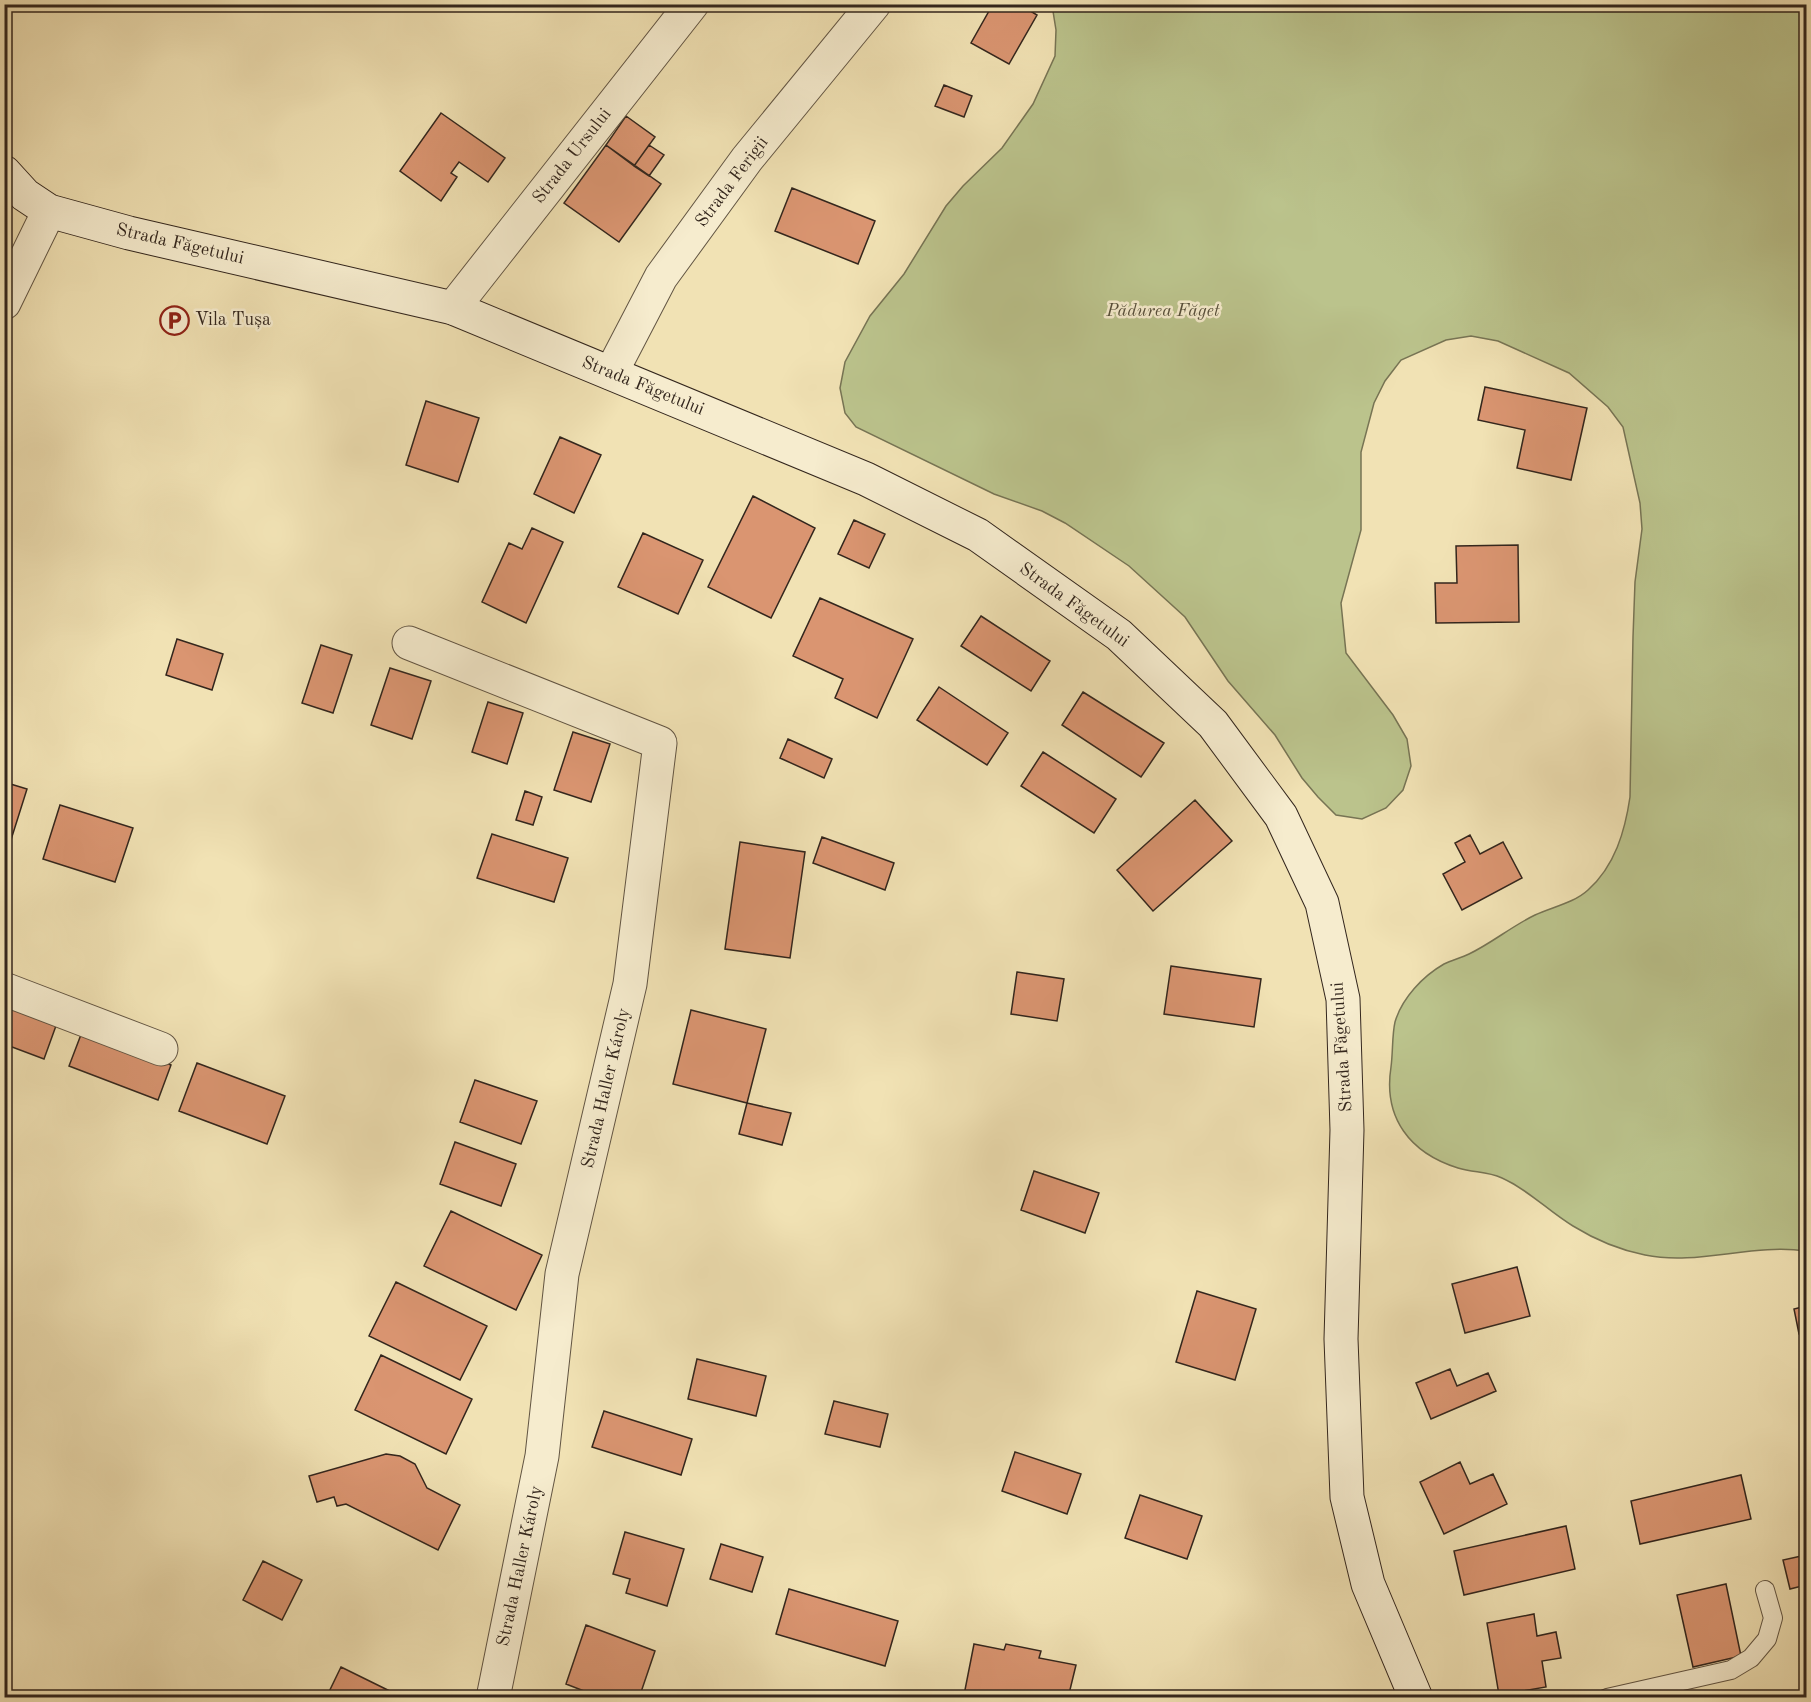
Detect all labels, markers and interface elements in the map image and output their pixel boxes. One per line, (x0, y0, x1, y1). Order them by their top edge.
street label: Strada Ursului (529, 105, 615, 207)
street label: Strada Ferigii (692, 133, 772, 231)
street label: Strada Făgetului (114, 221, 246, 267)
park label: Pădurea Făget (1105, 302, 1220, 320)
parking icon: Vila Tușa (158, 304, 190, 336)
place label: Vila Tușa (195, 311, 271, 330)
street label: Strada Făgetului (579, 353, 707, 419)
street label: Strada Făgetului (1016, 559, 1132, 651)
street label: Strada Făgetului (1328, 981, 1356, 1113)
street label: Strada Haller Károly (579, 1006, 633, 1170)
street label: Strada Haller Károly (494, 1484, 546, 1648)

